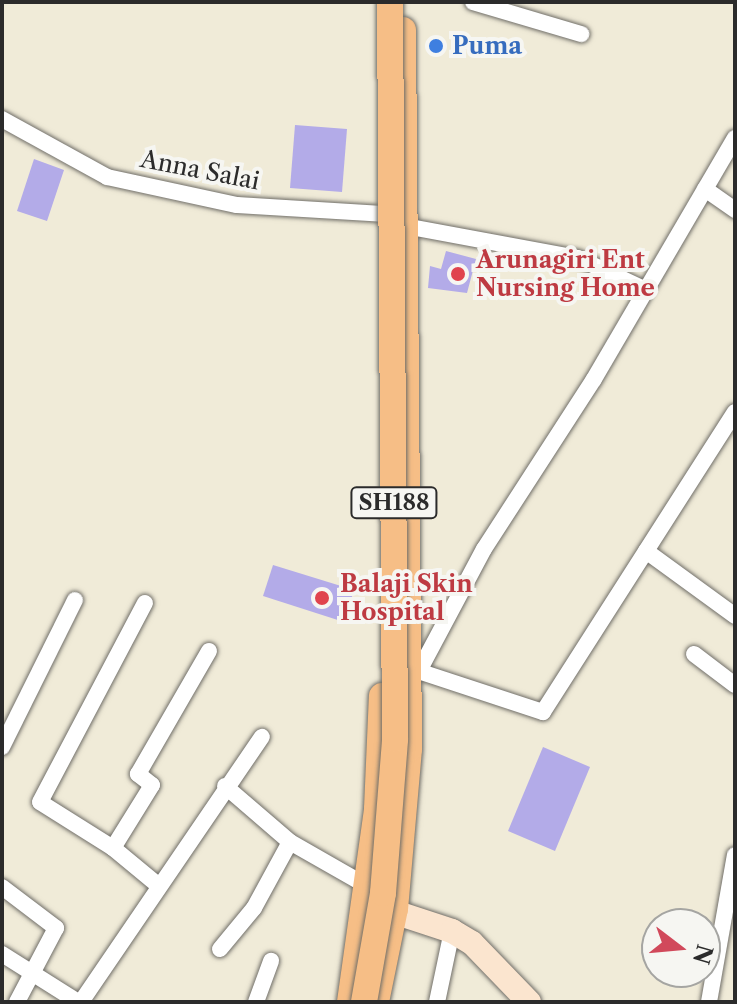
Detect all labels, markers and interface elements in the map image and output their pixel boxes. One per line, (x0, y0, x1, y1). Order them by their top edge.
place label: Puma (452, 32, 522, 60)
marker: Puma (427, 37, 445, 55)
street label: Anna Salai (138, 144, 262, 196)
place label: Arunagiri Ent Nursing Home (476, 246, 655, 302)
marker: Arunagiri Ent Nursing Home (447, 263, 469, 285)
road number: SH188 (350, 485, 438, 521)
place label: Balaji Skin Hospital (340, 570, 473, 626)
marker: Balaji Skin Hospital (311, 587, 333, 609)
north arrow (641, 908, 721, 988)
text: N (687, 941, 718, 967)

